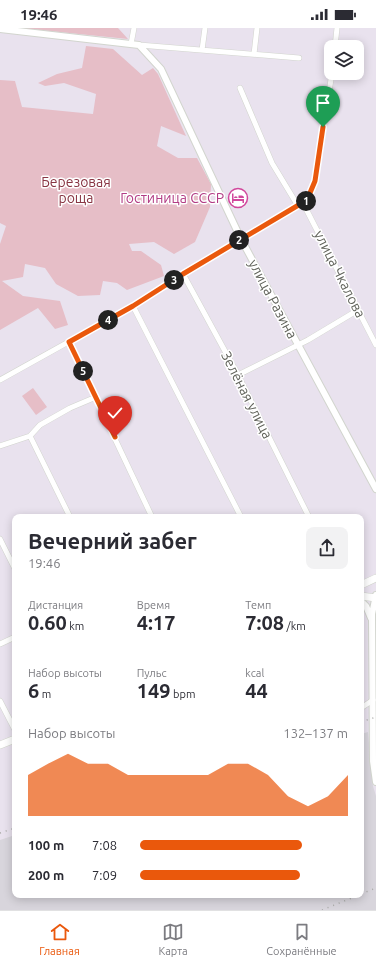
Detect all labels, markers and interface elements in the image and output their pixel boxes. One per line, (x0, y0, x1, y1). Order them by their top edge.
text: 19:46 (20, 6, 58, 23)
map controls (324, 40, 364, 80)
button: layers (324, 40, 364, 80)
pin (306, 86, 340, 127)
icon: arrive (312, 92, 334, 114)
park label: Березовая роща (41, 174, 111, 206)
hotel icon: Гостиница СССР (227, 187, 249, 209)
place label: Гостиница СССР (120, 190, 224, 206)
pin: 1 (296, 191, 316, 211)
text: 1 (303, 195, 309, 207)
street label: улица Чкалова (311, 228, 369, 320)
pin: 2 (229, 230, 249, 250)
text: 2 (236, 234, 242, 246)
street label: улица Разина (245, 257, 301, 341)
pin: 3 (164, 270, 184, 290)
text: 3 (171, 274, 177, 286)
pin: 4 (98, 310, 118, 330)
text: 4 (105, 314, 111, 326)
street label: Зелёная улица (218, 349, 276, 441)
pin: 5 (73, 361, 93, 381)
text: 5 (80, 365, 86, 377)
pin (98, 396, 132, 437)
icon: check (104, 402, 126, 424)
button: share (306, 527, 348, 569)
text: Вечерний забег (28, 528, 197, 553)
text: 19:46 (28, 556, 61, 570)
text: Дистанция (28, 599, 83, 611)
text: Время (137, 599, 170, 611)
text: Темп (245, 599, 271, 611)
text: 0.60 (28, 611, 67, 634)
text: 4:17 (137, 611, 175, 634)
text: 7:08 (245, 611, 284, 634)
text: km (67, 620, 84, 632)
text: /km (284, 620, 306, 632)
text: Набор высоты (28, 667, 102, 679)
text: Пульс (137, 667, 167, 679)
text: kcal (245, 667, 264, 679)
text: 6 (28, 679, 39, 702)
text: 149 (137, 679, 171, 702)
text: 44 (245, 679, 268, 702)
text: m (39, 688, 51, 700)
text: bpm (171, 688, 195, 700)
text: Набор высоты (28, 726, 115, 740)
text: 132–137 m (283, 726, 348, 740)
text: 100 m (28, 838, 64, 852)
text: 7:08 (92, 838, 117, 852)
text: 200 m (28, 868, 64, 882)
text: 7:09 (92, 868, 117, 882)
tab: Главная (39, 921, 80, 957)
tab: Карта (158, 921, 188, 957)
tab: Сохранённые (266, 921, 337, 957)

